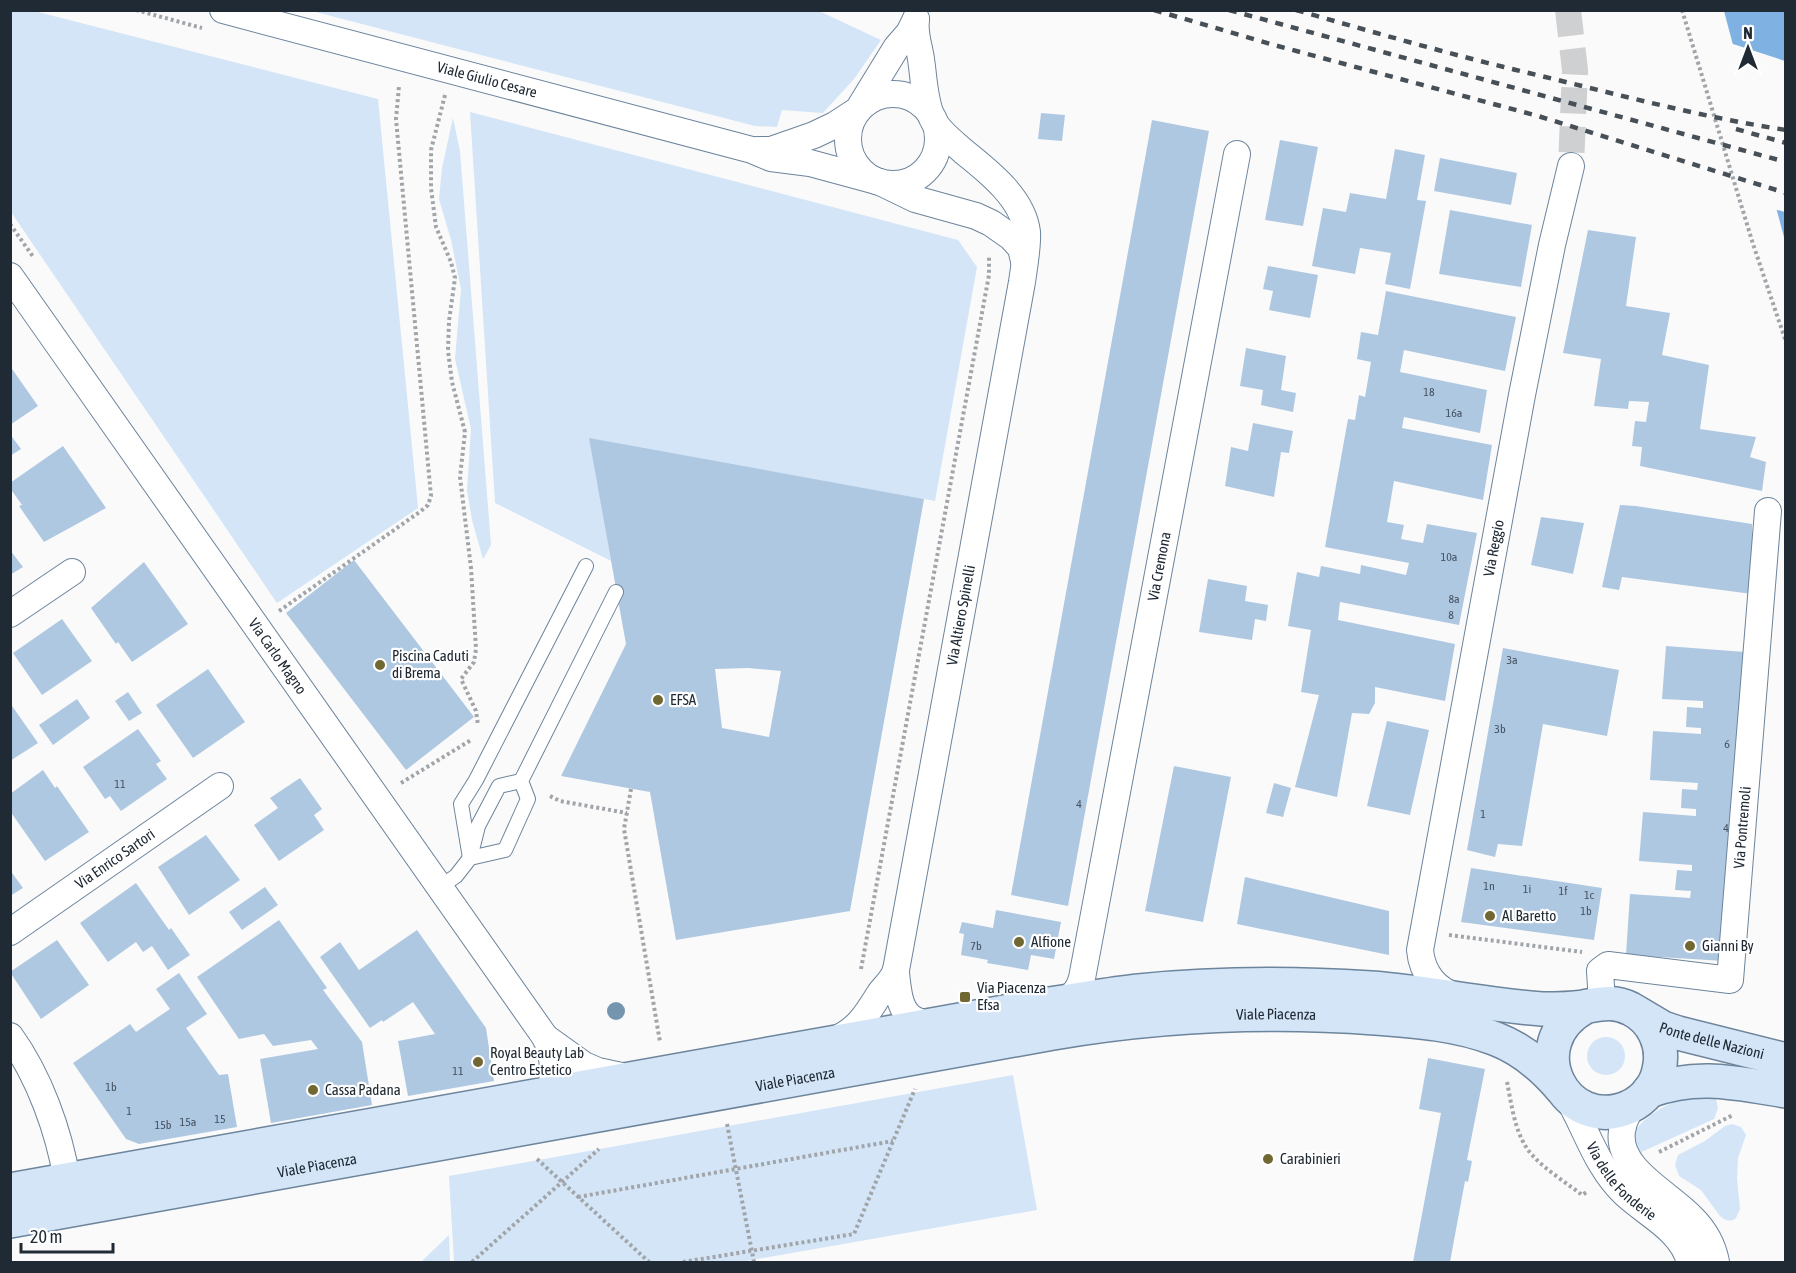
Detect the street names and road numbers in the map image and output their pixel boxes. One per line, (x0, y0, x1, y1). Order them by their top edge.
street label: Viale Giulio Cesare (435, 58, 539, 101)
street label: Via Reggio (1480, 518, 1507, 578)
street label: Via Cremona (1144, 530, 1174, 602)
street label: Via Altiero Spinelli (943, 564, 978, 667)
street label: Via Carlo Magno (245, 615, 310, 697)
street label: Via Pontremoli (1730, 786, 1754, 869)
street label: Via Enrico Sartori (72, 825, 158, 892)
street label: Viale Piacenza (1236, 1005, 1316, 1023)
street label: Ponte delle Nazioni (1657, 1018, 1766, 1062)
street label: Viale Piacenza (754, 1063, 836, 1094)
street label: Via delle Fonderie (1583, 1139, 1660, 1224)
street label: Viale Piacenza (276, 1150, 358, 1181)

